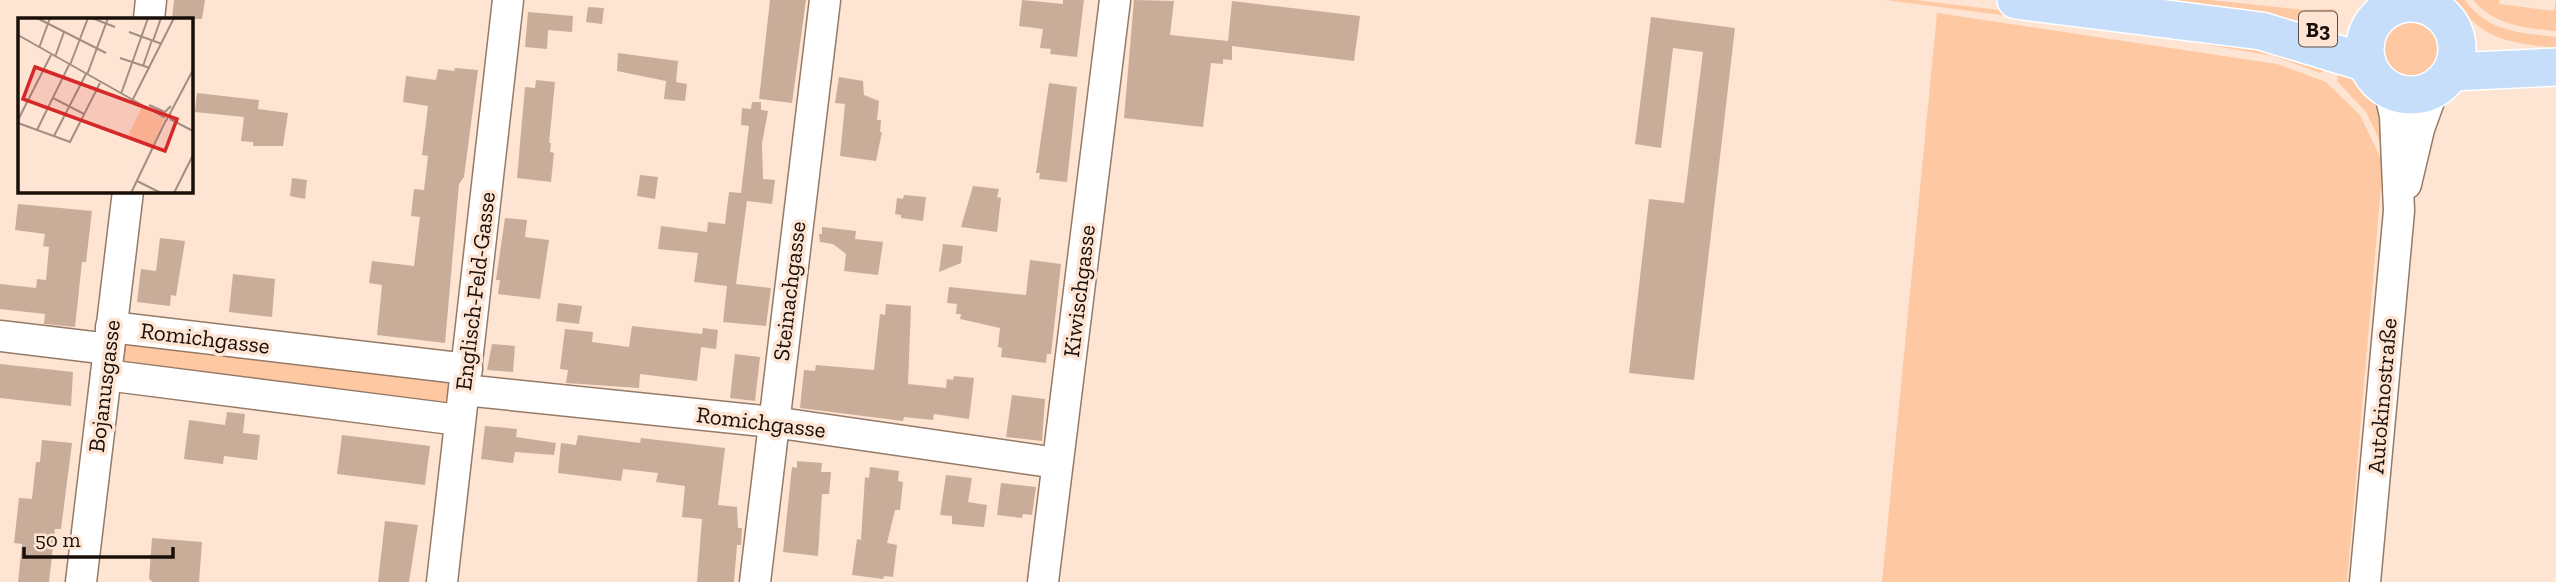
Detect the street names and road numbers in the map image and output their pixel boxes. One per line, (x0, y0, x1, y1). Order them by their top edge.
road number: B3 (2299, 12, 2337, 46)
street label: Englisch-Feld-Gasse (449, 190, 501, 392)
street label: Steinachgasse (767, 220, 811, 362)
street label: Kiwischgasse (1057, 223, 1101, 359)
street label: Romichgasse (139, 316, 271, 360)
street label: Autokinostraße (2361, 317, 2403, 475)
street label: Bojanusgasse (82, 318, 126, 454)
street label: Romichgasse (695, 400, 827, 444)

